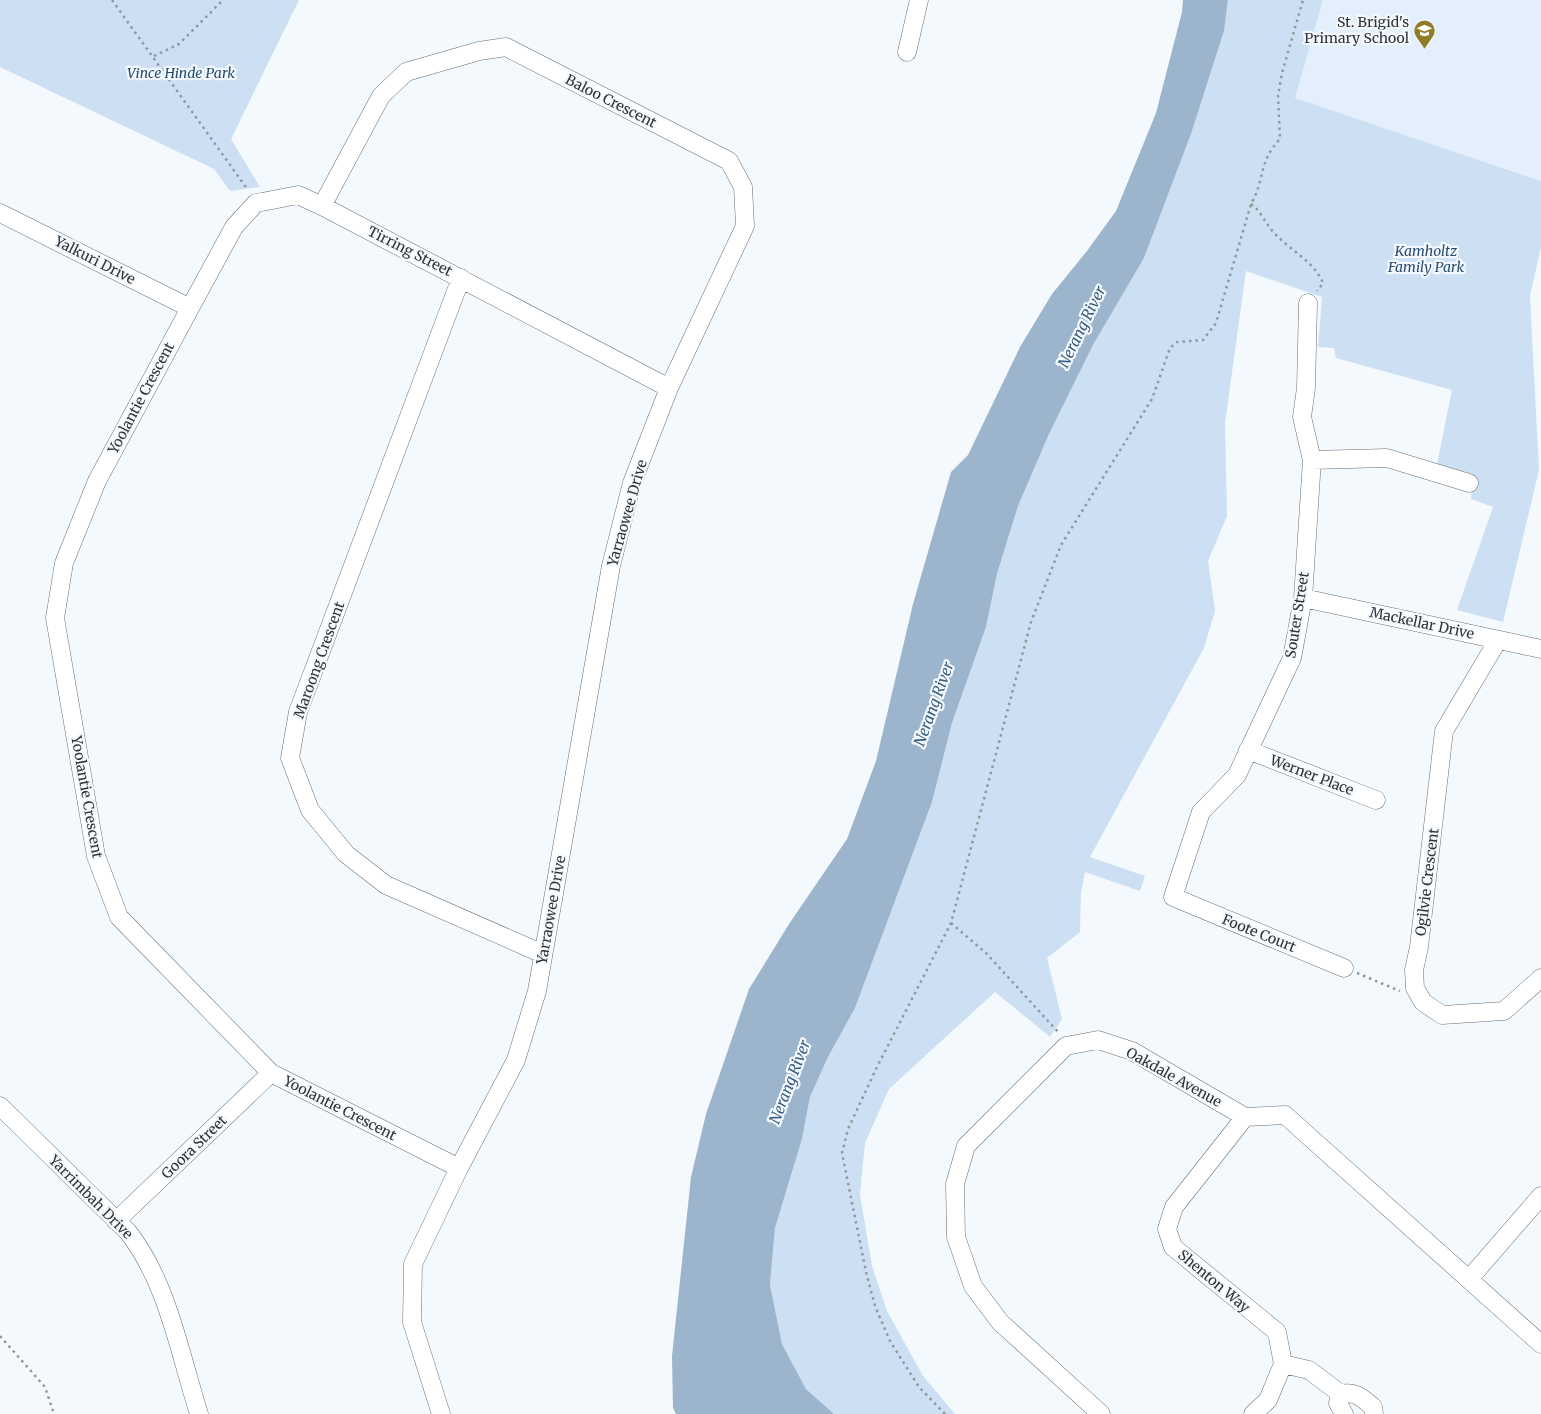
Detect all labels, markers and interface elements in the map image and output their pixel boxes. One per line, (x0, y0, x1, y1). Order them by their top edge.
place label: St. Brigid's Primary School (1304, 13, 1410, 47)
school or university icon: St. Brigid's Primary School (1413, 18, 1437, 49)
park label: Vince Hinde Park (127, 64, 235, 82)
street label: Baloo Crescent (563, 70, 660, 132)
street label: Tirring Street (365, 222, 456, 280)
street label: Yalkuri Drive (51, 232, 138, 288)
park label: Kamholtz Family Park (1387, 242, 1464, 276)
water label: Nerang River (1054, 282, 1110, 371)
street label: Yoolantie Crescent (103, 339, 178, 458)
street label: Yarraowee Drive (603, 458, 651, 569)
street label: Souter Street (1281, 570, 1313, 660)
street label: Maroong Crescent (290, 599, 349, 721)
street label: Mackellar Drive (1368, 603, 1476, 643)
water label: Nerang River (909, 658, 958, 749)
street label: Yoolantie Crescent (67, 733, 107, 860)
street label: Werner Place (1267, 750, 1356, 799)
street label: Ogilvie Crescent (1411, 826, 1443, 937)
street label: Yarraowee Drive (532, 854, 569, 967)
street label: Foote Court (1219, 910, 1299, 956)
water label: Nerang River (765, 1036, 815, 1126)
street label: Oakdale Avenue (1123, 1043, 1225, 1111)
street label: Yoolantie Crescent (280, 1071, 400, 1144)
street label: Goora Street (157, 1111, 231, 1183)
street label: Yarrimbah Drive (45, 1151, 137, 1243)
street label: Shenton Way (1174, 1246, 1254, 1317)

